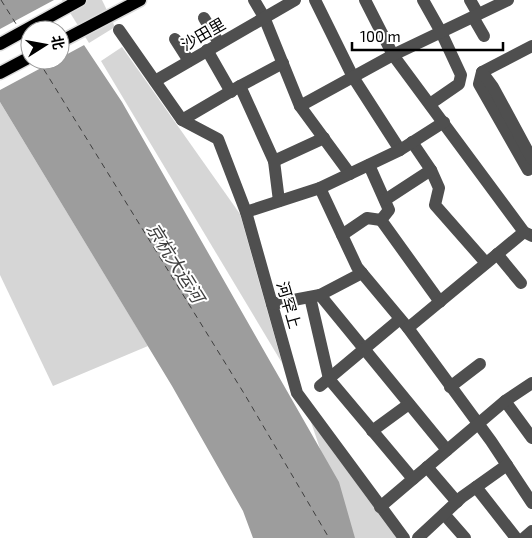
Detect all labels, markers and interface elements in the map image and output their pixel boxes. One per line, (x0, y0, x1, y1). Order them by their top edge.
street label: 沙田里 (177, 13, 228, 54)
north arrow (20, 20, 70, 70)
scale bar (352, 20, 503, 52)
text: 100 m (360, 27, 401, 45)
text: 北 (49, 34, 68, 51)
water label: 京杭大运河 (143, 218, 211, 309)
street label: 河罕上 (274, 279, 305, 331)

